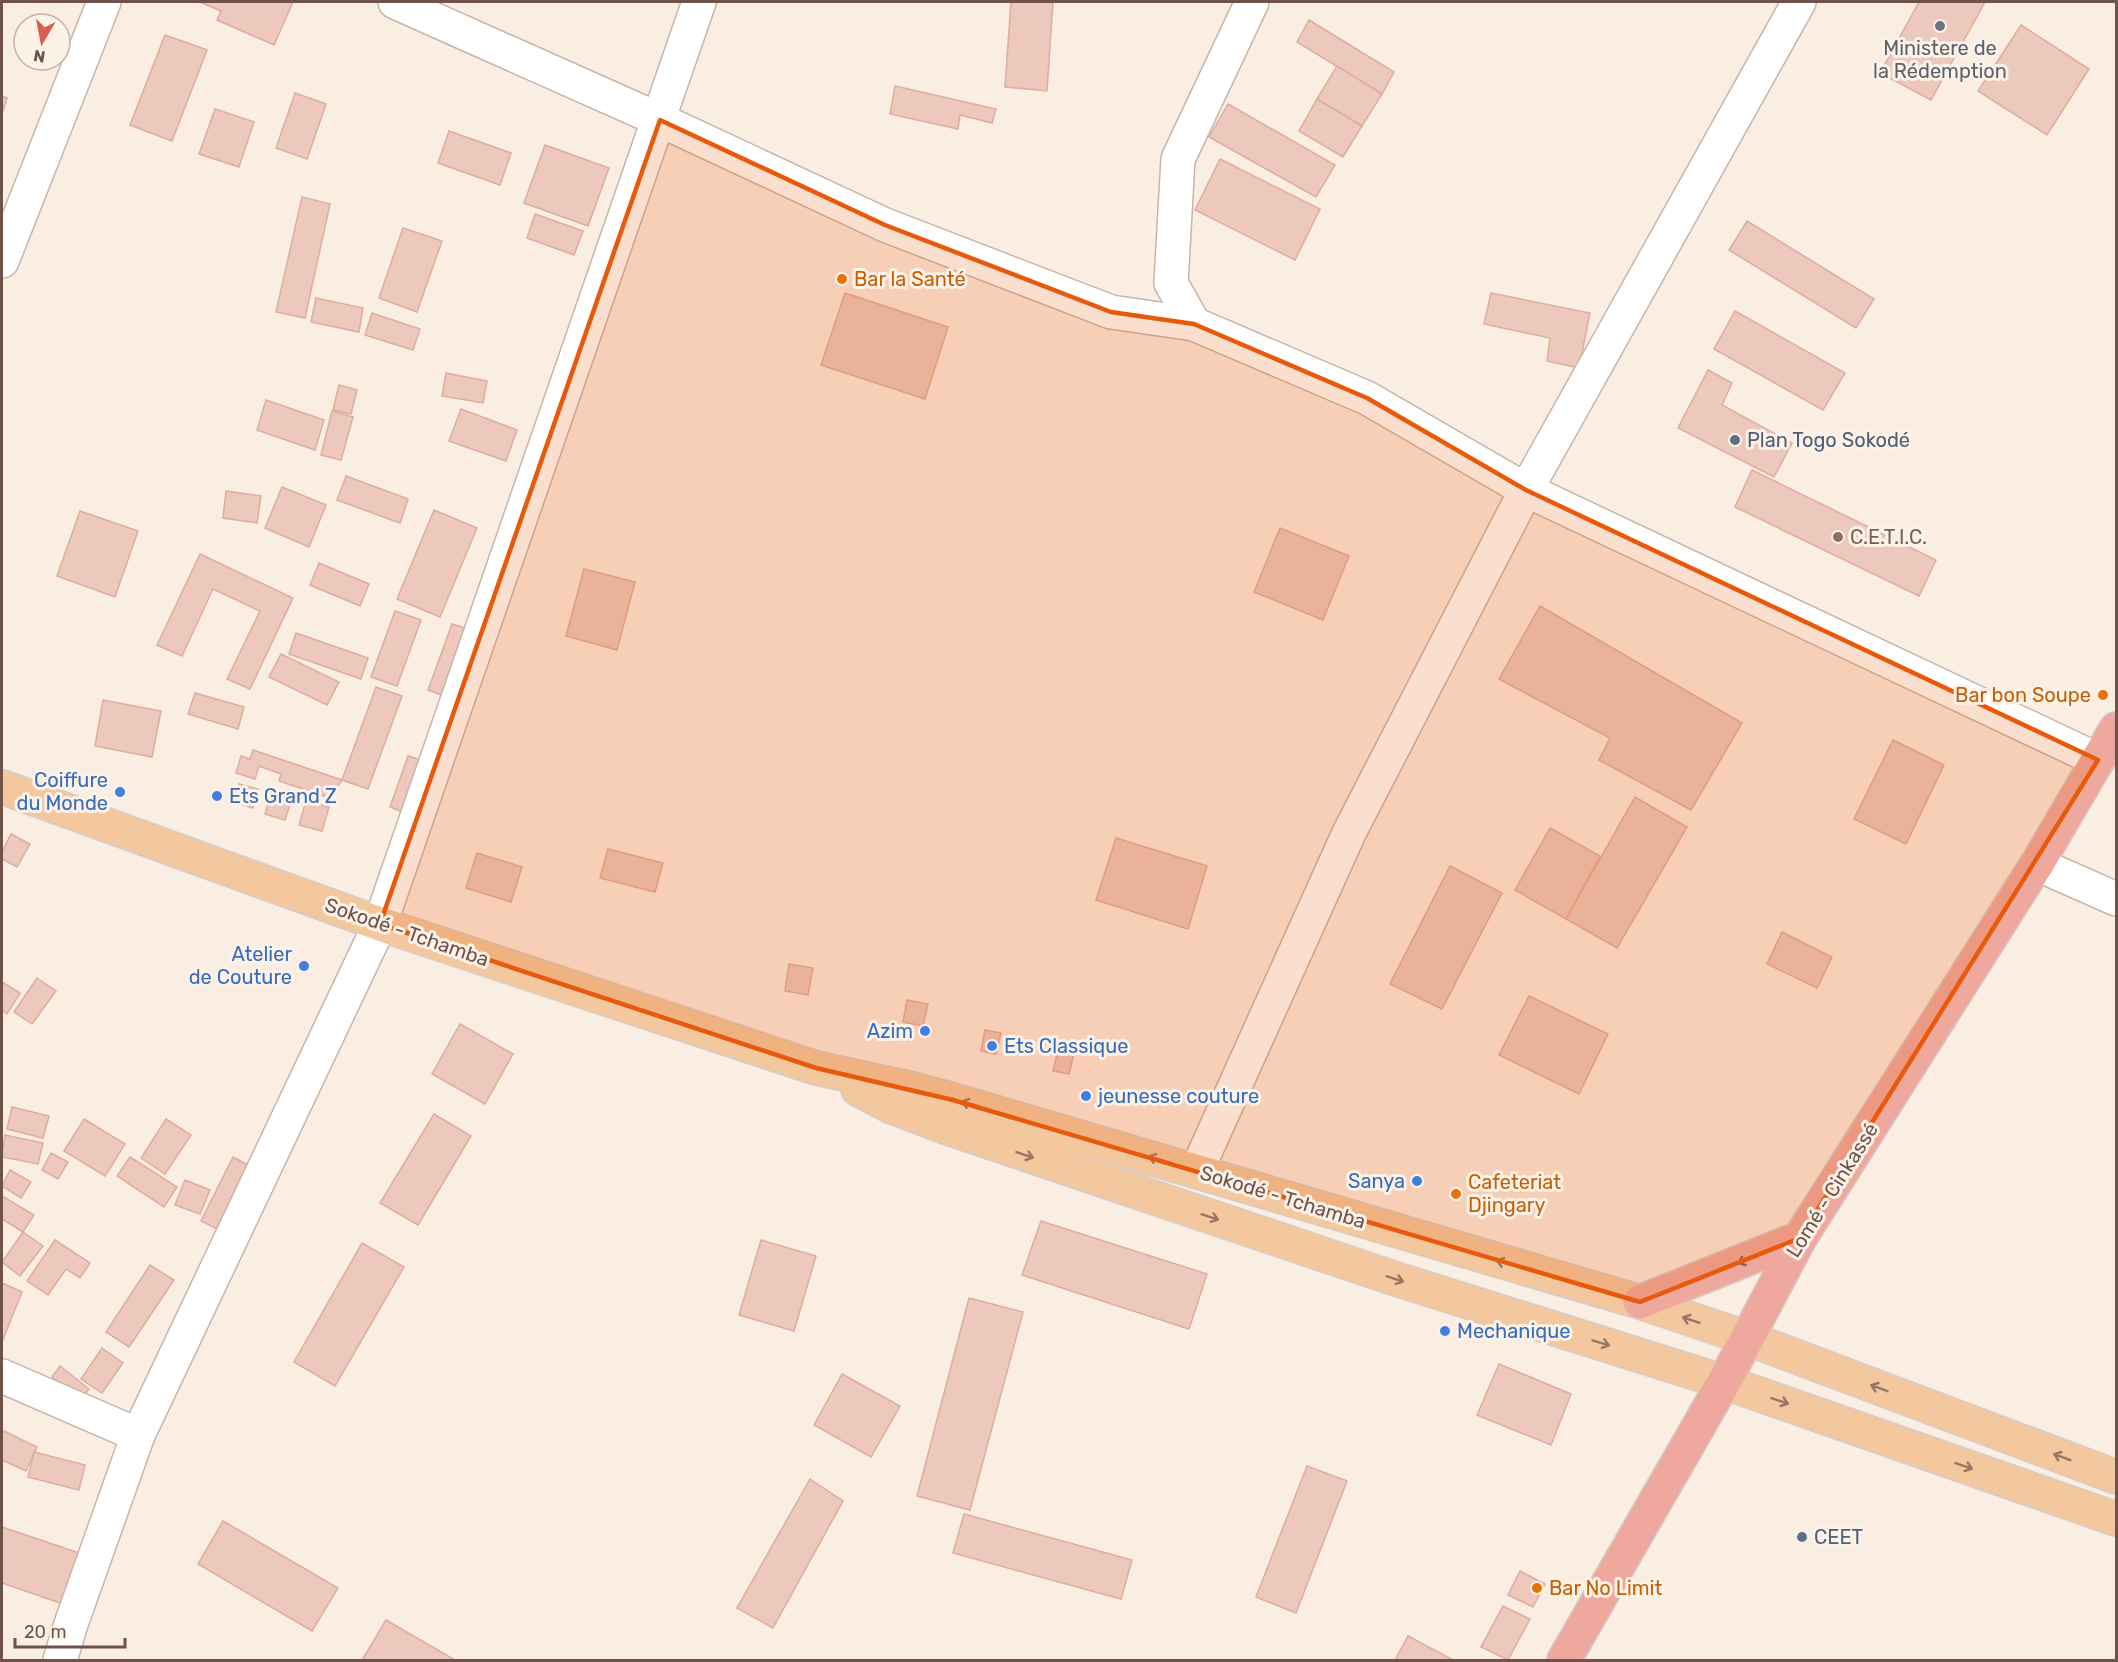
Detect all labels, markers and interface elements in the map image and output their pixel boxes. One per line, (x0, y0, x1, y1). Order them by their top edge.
north arrow (12, 12, 72, 72)
marker: Ministere de la Rédemption (1933, 19, 1947, 33)
place label: Ministere de la Rédemption (1873, 36, 2007, 83)
text: N (32, 46, 47, 67)
place label: Bar la Santé (854, 267, 966, 291)
marker: Bar la Santé (835, 272, 849, 286)
place label: Plan Togo Sokodé (1747, 428, 1910, 452)
marker: Plan Togo Sokodé (1728, 433, 1742, 447)
place label: C.E.T.I.C. (1850, 525, 1927, 549)
marker: C.E.T.I.C. (1831, 530, 1845, 544)
place label: Bar bon Soupe (1955, 683, 2091, 707)
marker: Bar bon Soupe (2096, 688, 2110, 702)
place label: Coiffure du Monde (17, 768, 108, 815)
place label: Ets Grand Z (229, 784, 337, 808)
marker: Coiffure du Monde (113, 785, 127, 799)
marker: Ets Grand Z (210, 789, 224, 803)
street label: Sokodé - Tchamba (322, 893, 492, 971)
place label: Atelier de Couture (189, 942, 292, 989)
marker: Atelier de Couture (297, 959, 311, 973)
place label: Azim (867, 1019, 913, 1043)
marker: Azim (918, 1024, 932, 1038)
place label: Ets Classique (1004, 1034, 1128, 1058)
marker: Ets Classique (985, 1039, 999, 1053)
place label: jeunesse couture (1097, 1084, 1259, 1108)
marker: jeunesse couture (1079, 1089, 1093, 1103)
one-way arrow (961, 1098, 980, 1110)
street label: Lomé - Cinkassé (1781, 1118, 1883, 1262)
one-way arrow (1015, 1150, 1034, 1161)
one-way arrow (1148, 1153, 1167, 1164)
street label: Sokodé - Tchamba (1197, 1160, 1369, 1234)
place label: Sanya (1348, 1169, 1405, 1193)
place label: Cafeteriat Djingary (1468, 1170, 1561, 1217)
marker: Sanya (1410, 1174, 1424, 1188)
marker: Cafeteriat Djingary (1449, 1187, 1463, 1201)
one-way arrow (1200, 1213, 1219, 1224)
one-way arrow (1737, 1255, 1756, 1266)
one-way arrow (1496, 1257, 1515, 1268)
one-way arrow (1385, 1274, 1404, 1285)
one-way arrow (1682, 1313, 1701, 1324)
place label: Mechanique (1457, 1319, 1570, 1343)
marker: Mechanique (1438, 1324, 1452, 1338)
one-way arrow (1591, 1338, 1610, 1349)
one-way arrow (1870, 1382, 1889, 1393)
one-way arrow (1770, 1397, 1789, 1408)
one-way arrow (2053, 1450, 2072, 1461)
one-way arrow (1954, 1461, 1973, 1472)
place label: CEET (1814, 1525, 1864, 1549)
marker: CEET (1795, 1530, 1809, 1544)
place label: Bar No Limit (1549, 1576, 1662, 1600)
marker: Bar No Limit (1530, 1581, 1544, 1595)
scale bar (15, 1611, 124, 1649)
text: 20 m (24, 1621, 66, 1643)

